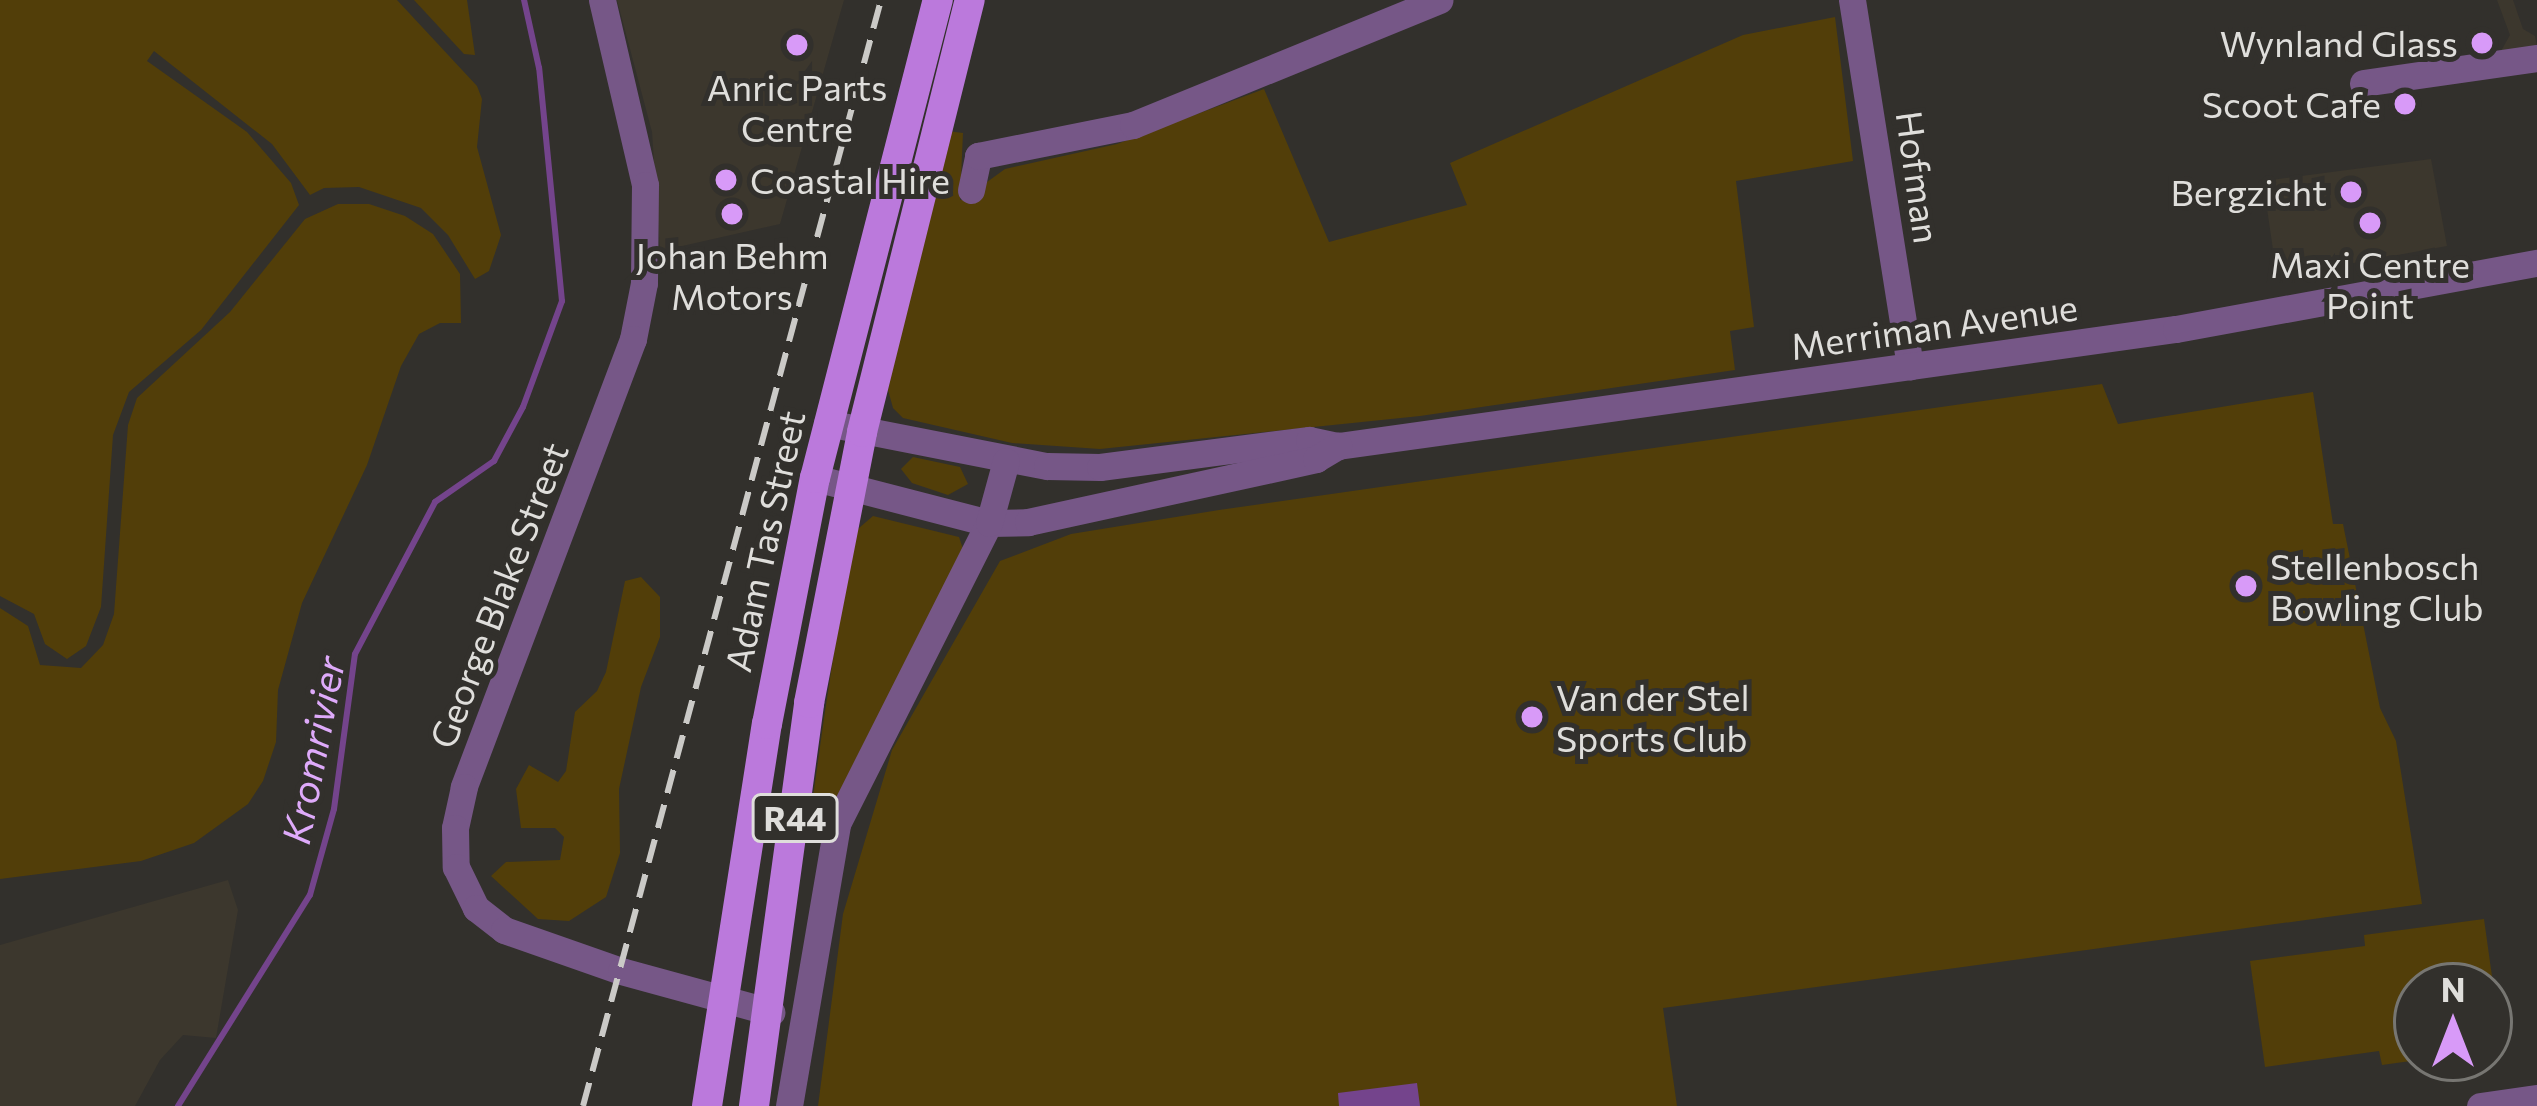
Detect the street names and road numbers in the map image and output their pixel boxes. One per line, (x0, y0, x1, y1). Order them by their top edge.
street label: Hofman (1888, 108, 1950, 246)
street label: Merriman Avenue (1788, 284, 2080, 368)
street label: Adam Tas Street (715, 407, 813, 675)
street label: George Blake Street (420, 436, 576, 754)
road number: R44 (750, 791, 840, 845)

